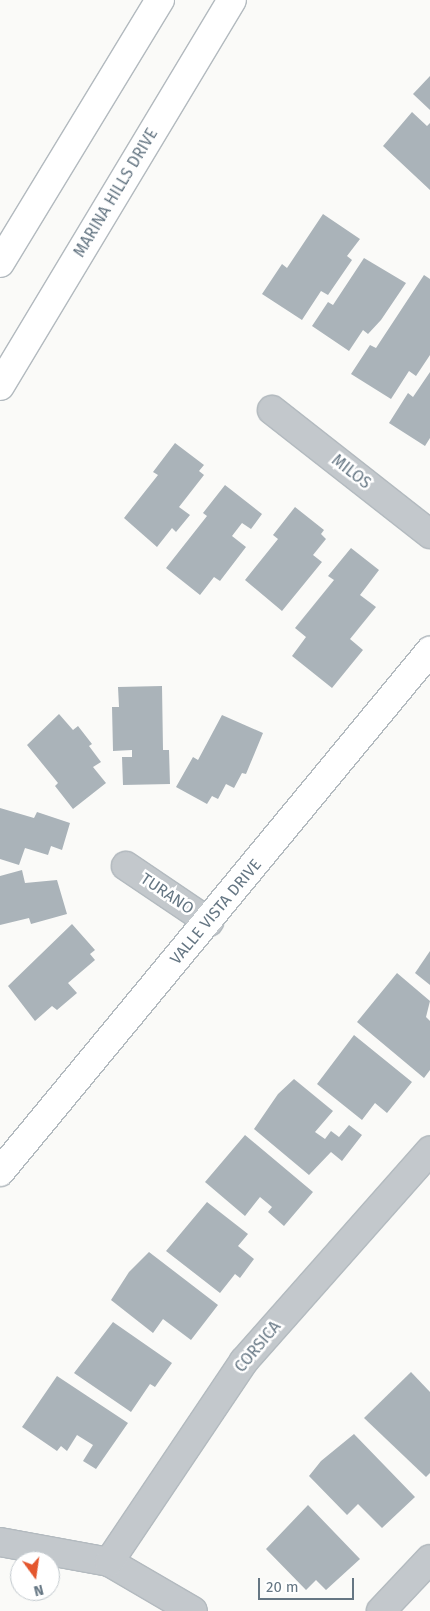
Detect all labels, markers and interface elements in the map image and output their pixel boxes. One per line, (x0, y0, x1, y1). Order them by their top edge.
street label: MARINA HILLS DRIVE (70, 125, 162, 261)
street label: MILOS (328, 451, 374, 493)
street label: VALLE VISTA DRIVE (166, 855, 266, 969)
street label: TURANO (137, 869, 197, 919)
street label: CORSICA (231, 1318, 285, 1376)
north arrow (10, 1551, 60, 1601)
scale bar (260, 1568, 356, 1600)
text: 20 m (266, 1578, 299, 1596)
text: N (32, 1581, 45, 1599)

